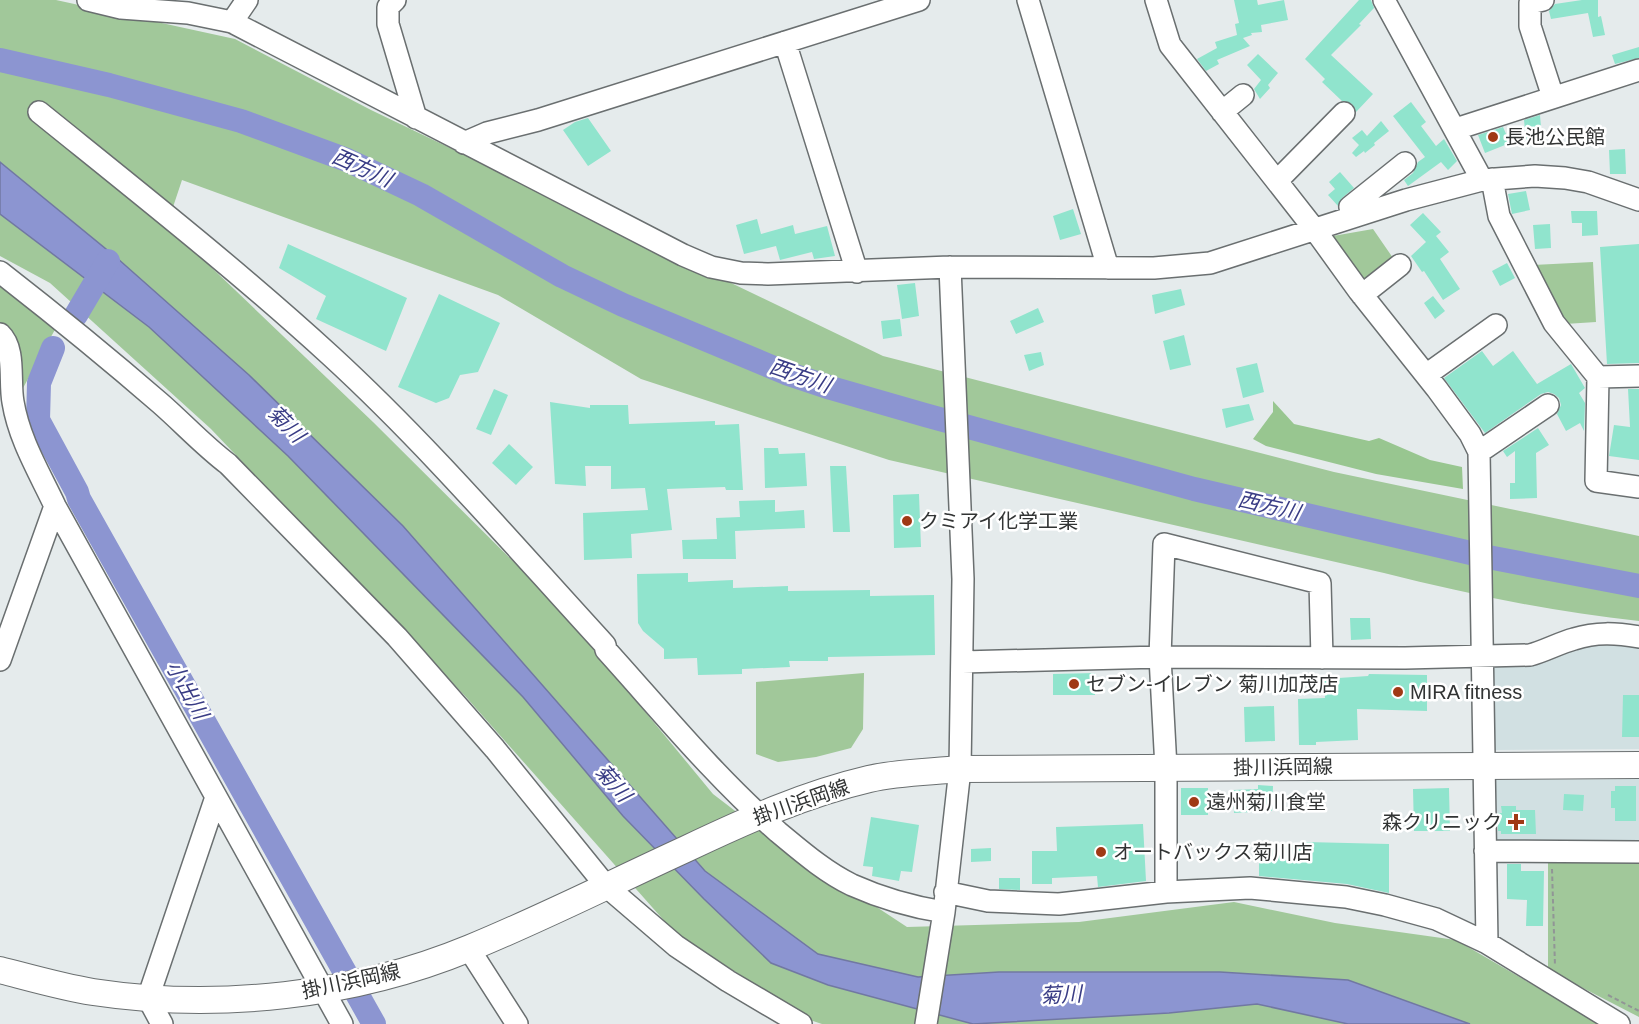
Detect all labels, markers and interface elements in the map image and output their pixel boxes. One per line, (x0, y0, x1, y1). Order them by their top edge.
place label: 長池公民館 (1505, 126, 1605, 148)
marker: 長池公民館 (1486, 130, 1500, 144)
water label: 西方川 (329, 144, 397, 192)
water label: 西方川 (767, 354, 836, 397)
water label: 菊川 (263, 401, 311, 448)
water label: 西方川 (1236, 487, 1304, 524)
place label: クミアイ化学工業 (919, 510, 1078, 532)
marker: クミアイ化学工業 (900, 514, 914, 528)
water label: 小出川 (162, 657, 214, 725)
place label: セブン-イレブン 菊川加茂店 (1086, 673, 1338, 695)
marker: セブン-イレブン 菊川加茂店 (1067, 677, 1081, 691)
place label: MIRA fitness (1410, 681, 1522, 703)
marker: MIRA fitness (1391, 685, 1405, 699)
street label: 掛川浜岡線 (1233, 755, 1333, 779)
water label: 菊川 (591, 759, 637, 808)
street label: 掛川浜岡線 (750, 775, 852, 829)
place label: 遠州菊川食堂 (1206, 791, 1326, 813)
marker: 遠州菊川食堂 (1187, 795, 1201, 809)
place label: 森クリニック (1382, 811, 1502, 833)
marker: 森クリニック (1507, 813, 1525, 831)
place label: オートバックス菊川店 (1113, 841, 1312, 863)
marker: オートバックス菊川店 (1094, 845, 1108, 859)
street label: 掛川浜岡線 (300, 960, 402, 1002)
water label: 菊川 (1039, 982, 1085, 1007)

